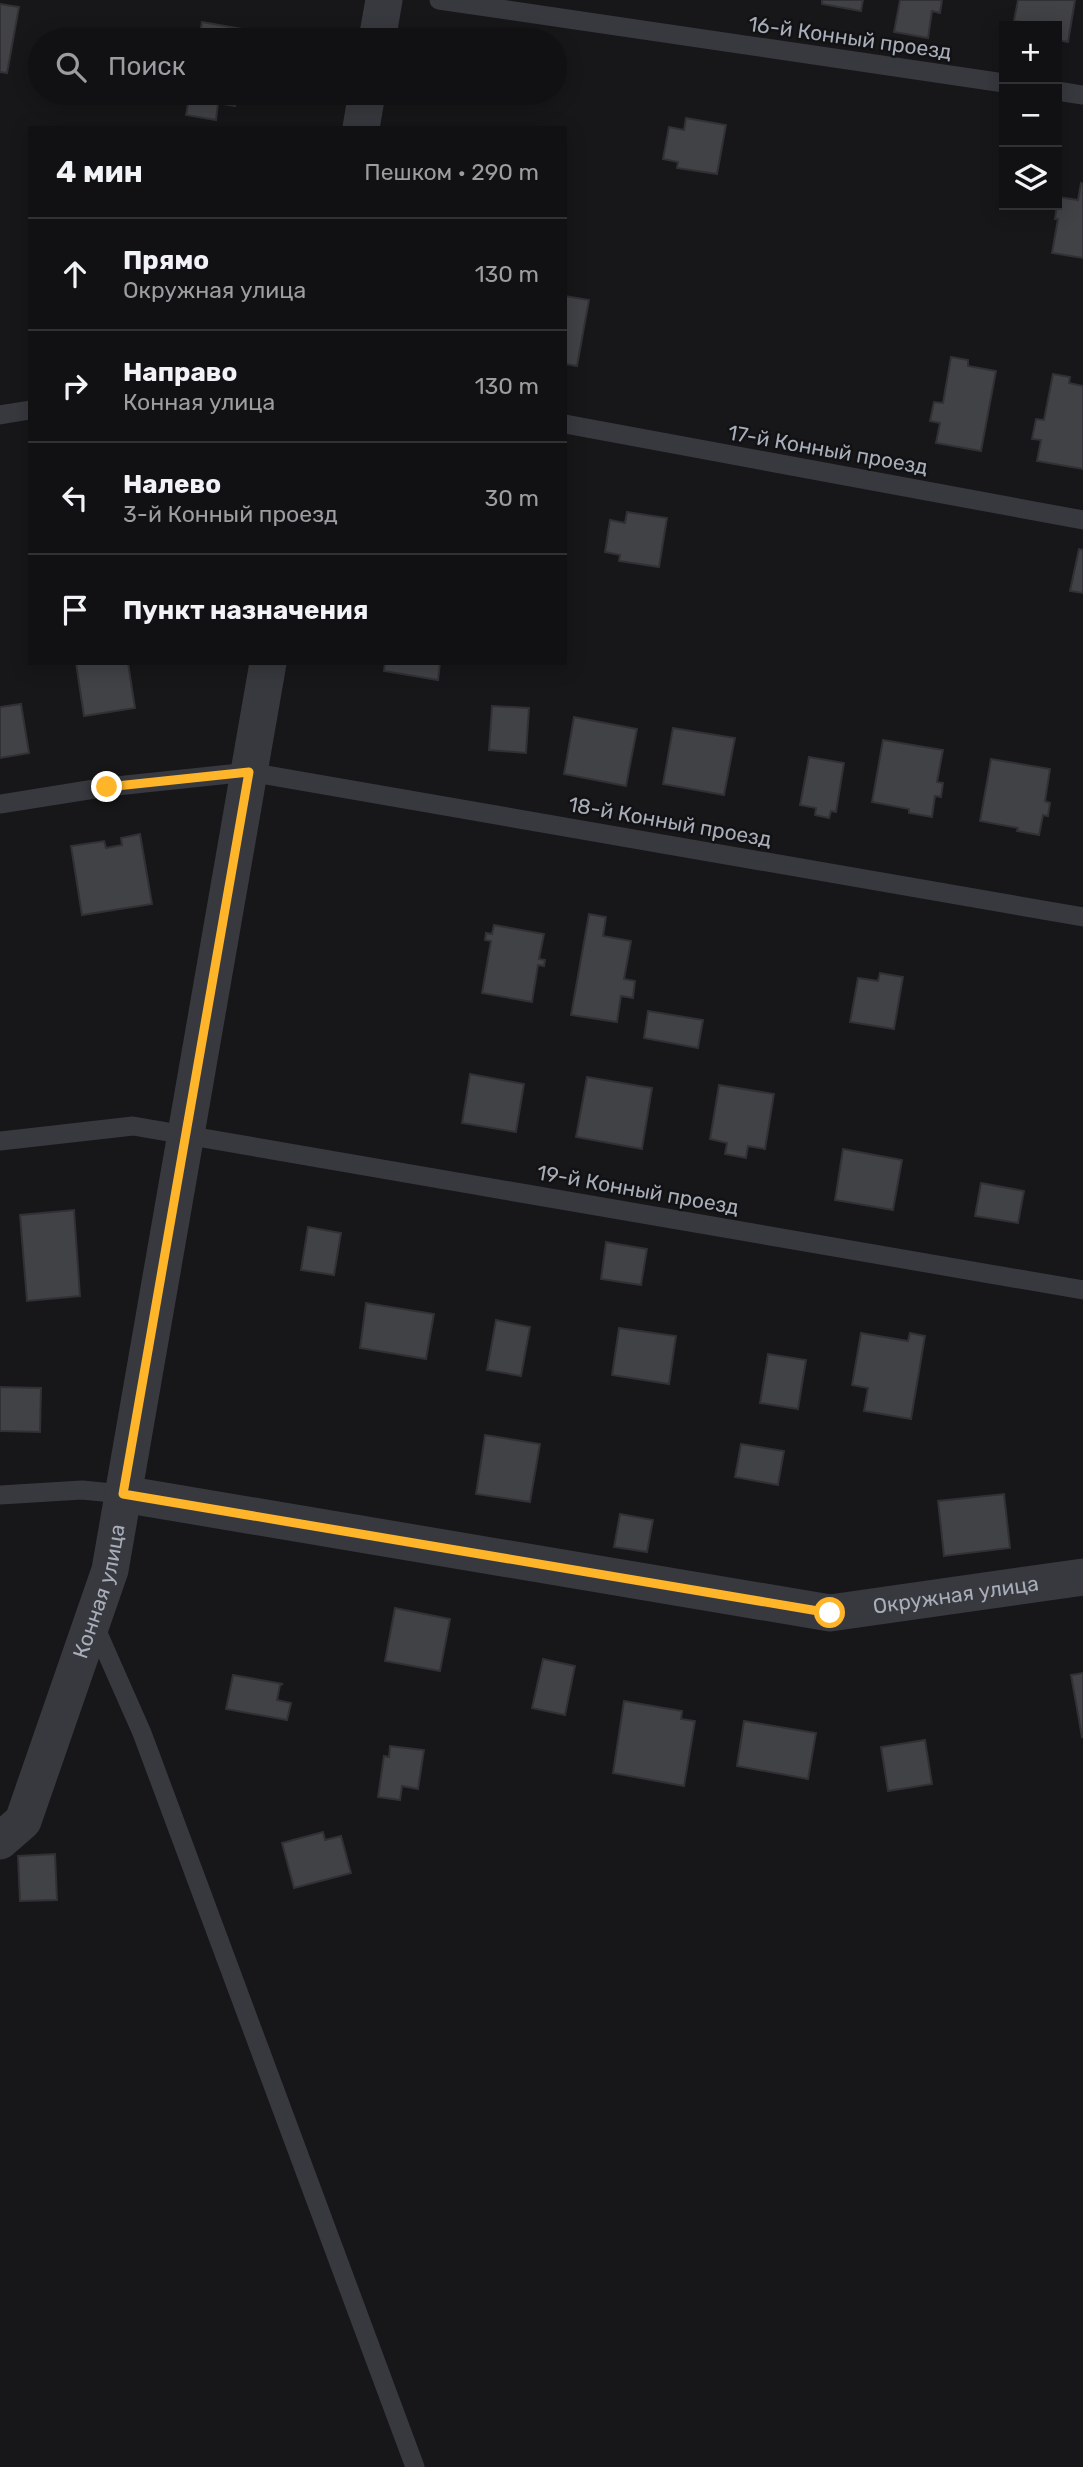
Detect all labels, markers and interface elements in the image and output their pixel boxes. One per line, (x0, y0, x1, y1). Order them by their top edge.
street label: 16-й Конный проезд (747, 11, 953, 64)
map controls (999, 21, 1062, 210)
button: + (999, 21, 1062, 84)
search box (28, 28, 567, 105)
icon: search (52, 48, 90, 86)
text: Поиск (108, 51, 186, 82)
button: − (999, 84, 1062, 147)
button: layers (999, 147, 1062, 210)
text: 4 мин (56, 154, 143, 190)
text: Пешком · 290 m (364, 158, 539, 186)
text: Прямо (123, 245, 209, 276)
icon: ahead (56, 255, 94, 293)
text: 130 m (475, 260, 539, 288)
text: Окружная улица (123, 276, 306, 304)
text: Направо (123, 357, 237, 388)
icon: right (56, 367, 94, 405)
text: 130 m (475, 372, 539, 400)
text: Конная улица (123, 388, 275, 416)
street label: 17-й Конный проезд (726, 420, 930, 479)
text: Налево (123, 469, 221, 500)
icon: left (56, 479, 94, 517)
text: 30 m (484, 484, 539, 512)
text: 3-й Конный проезд (123, 500, 338, 528)
icon: arrive (56, 591, 94, 629)
text: Пункт назначения (123, 595, 368, 626)
route end (91, 771, 122, 802)
street label: 18-й Конный проезд (567, 791, 774, 852)
street label: 19-й Конный проезд (535, 1159, 741, 1220)
street label: Конная улица (67, 1522, 130, 1662)
street label: Окружная улица (871, 1570, 1040, 1619)
route start (814, 1597, 845, 1628)

